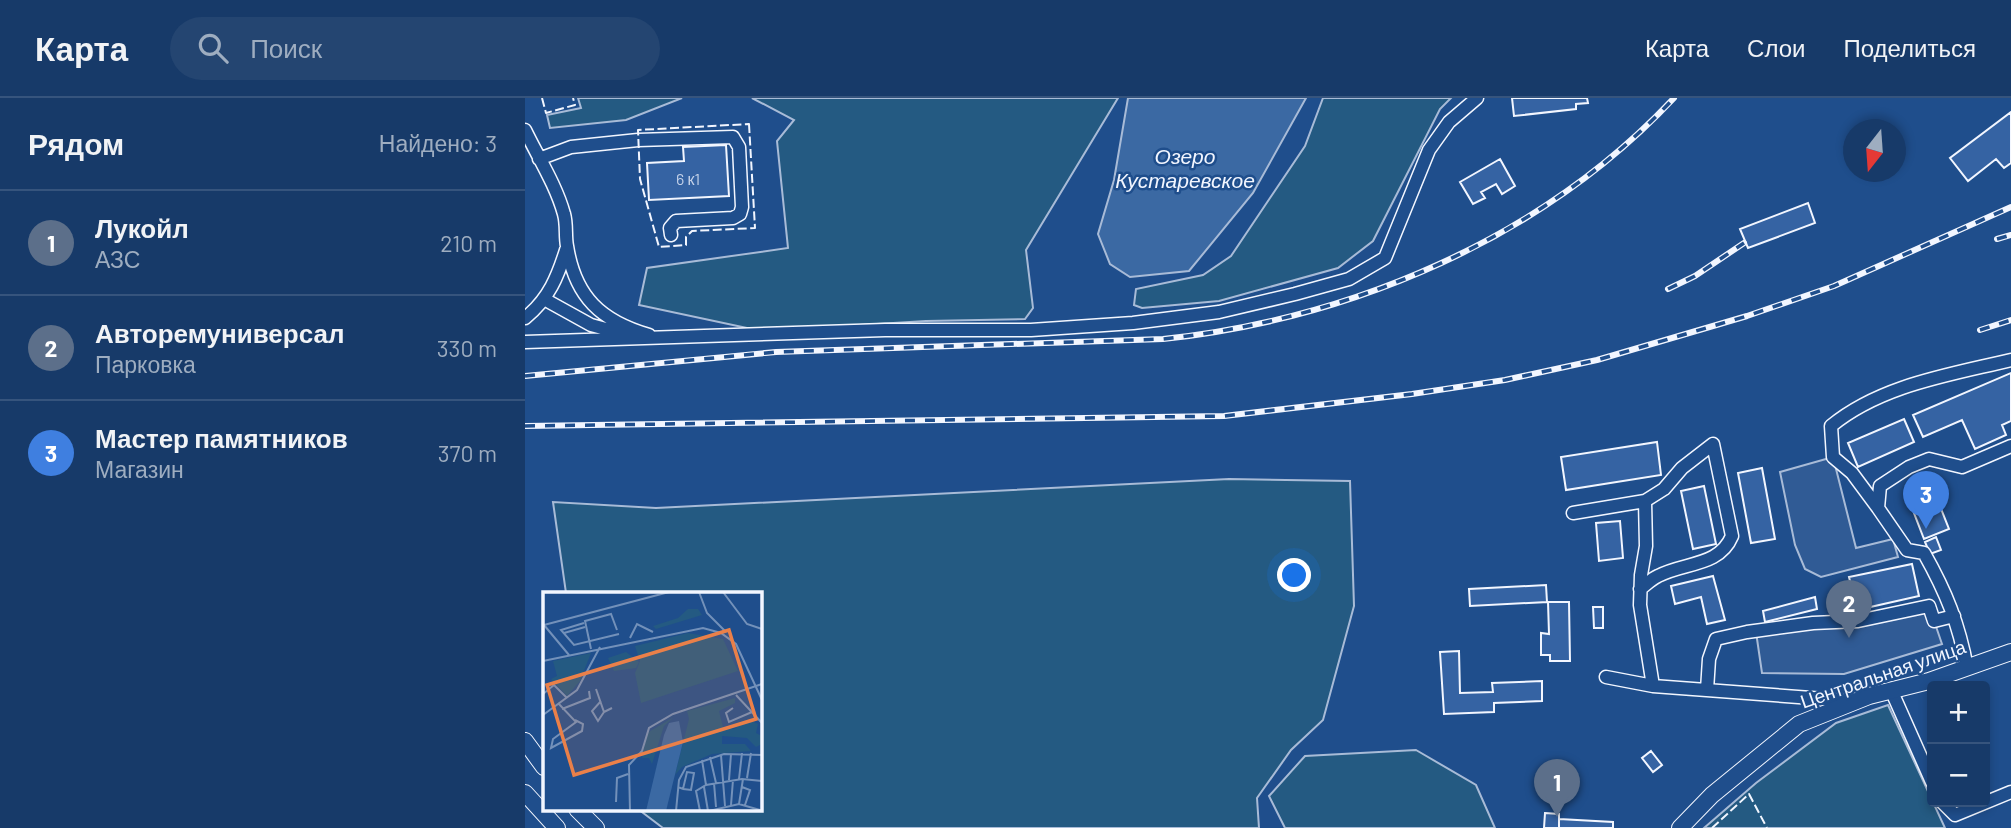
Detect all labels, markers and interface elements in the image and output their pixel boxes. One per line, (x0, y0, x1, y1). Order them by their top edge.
search box (170, 17, 660, 80)
text: Карта (35, 28, 128, 68)
icon: search (194, 29, 232, 67)
text: Поиск (250, 32, 322, 63)
text: Карта (1645, 33, 1709, 62)
text: Слои (1747, 33, 1805, 62)
text: Поделиться (1843, 33, 1976, 62)
north arrow (1843, 119, 1906, 182)
text: Рядом (28, 125, 124, 161)
text: Найдено: 3 (379, 129, 497, 157)
water label: Озеро Кустаревское (1115, 143, 1255, 192)
house number: 6 к1 (676, 169, 700, 188)
text: Лукойл (95, 212, 189, 243)
text: 1 (47, 229, 55, 257)
text: 210 m (440, 229, 497, 257)
text: АЗС (95, 245, 140, 273)
text: Авторемуниверсал (95, 317, 344, 348)
text: 2 (45, 334, 57, 362)
text: 330 m (437, 334, 497, 362)
text: Парковка (95, 350, 196, 378)
text: Мастер памятников (95, 422, 348, 453)
text: 3 (45, 439, 57, 467)
text: 370 m (438, 439, 497, 467)
text: Магазин (95, 455, 184, 483)
pin: 3 (1903, 471, 1949, 529)
your location (1277, 558, 1311, 592)
pin: 2 (1826, 580, 1872, 638)
inset map (543, 592, 761, 810)
street label: Центральная улица (1797, 634, 1969, 713)
map controls (1927, 681, 1990, 807)
button: + (1927, 681, 1990, 744)
button: − (1927, 744, 1990, 807)
pin: 1 (1534, 759, 1580, 817)

